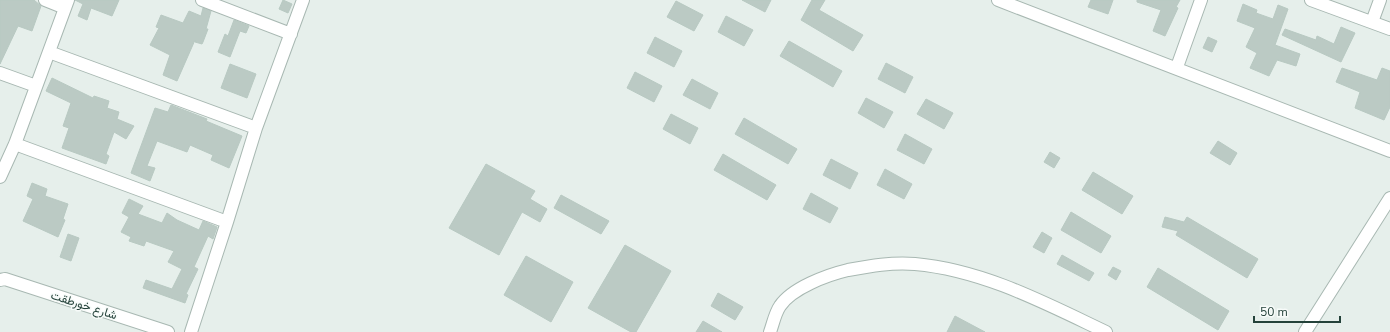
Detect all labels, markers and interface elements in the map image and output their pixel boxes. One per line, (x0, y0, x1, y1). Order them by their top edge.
street label: شارع خورطقت (49, 287, 119, 324)
scale bar (1254, 298, 1340, 324)
text: 50 m (1260, 304, 1288, 320)

